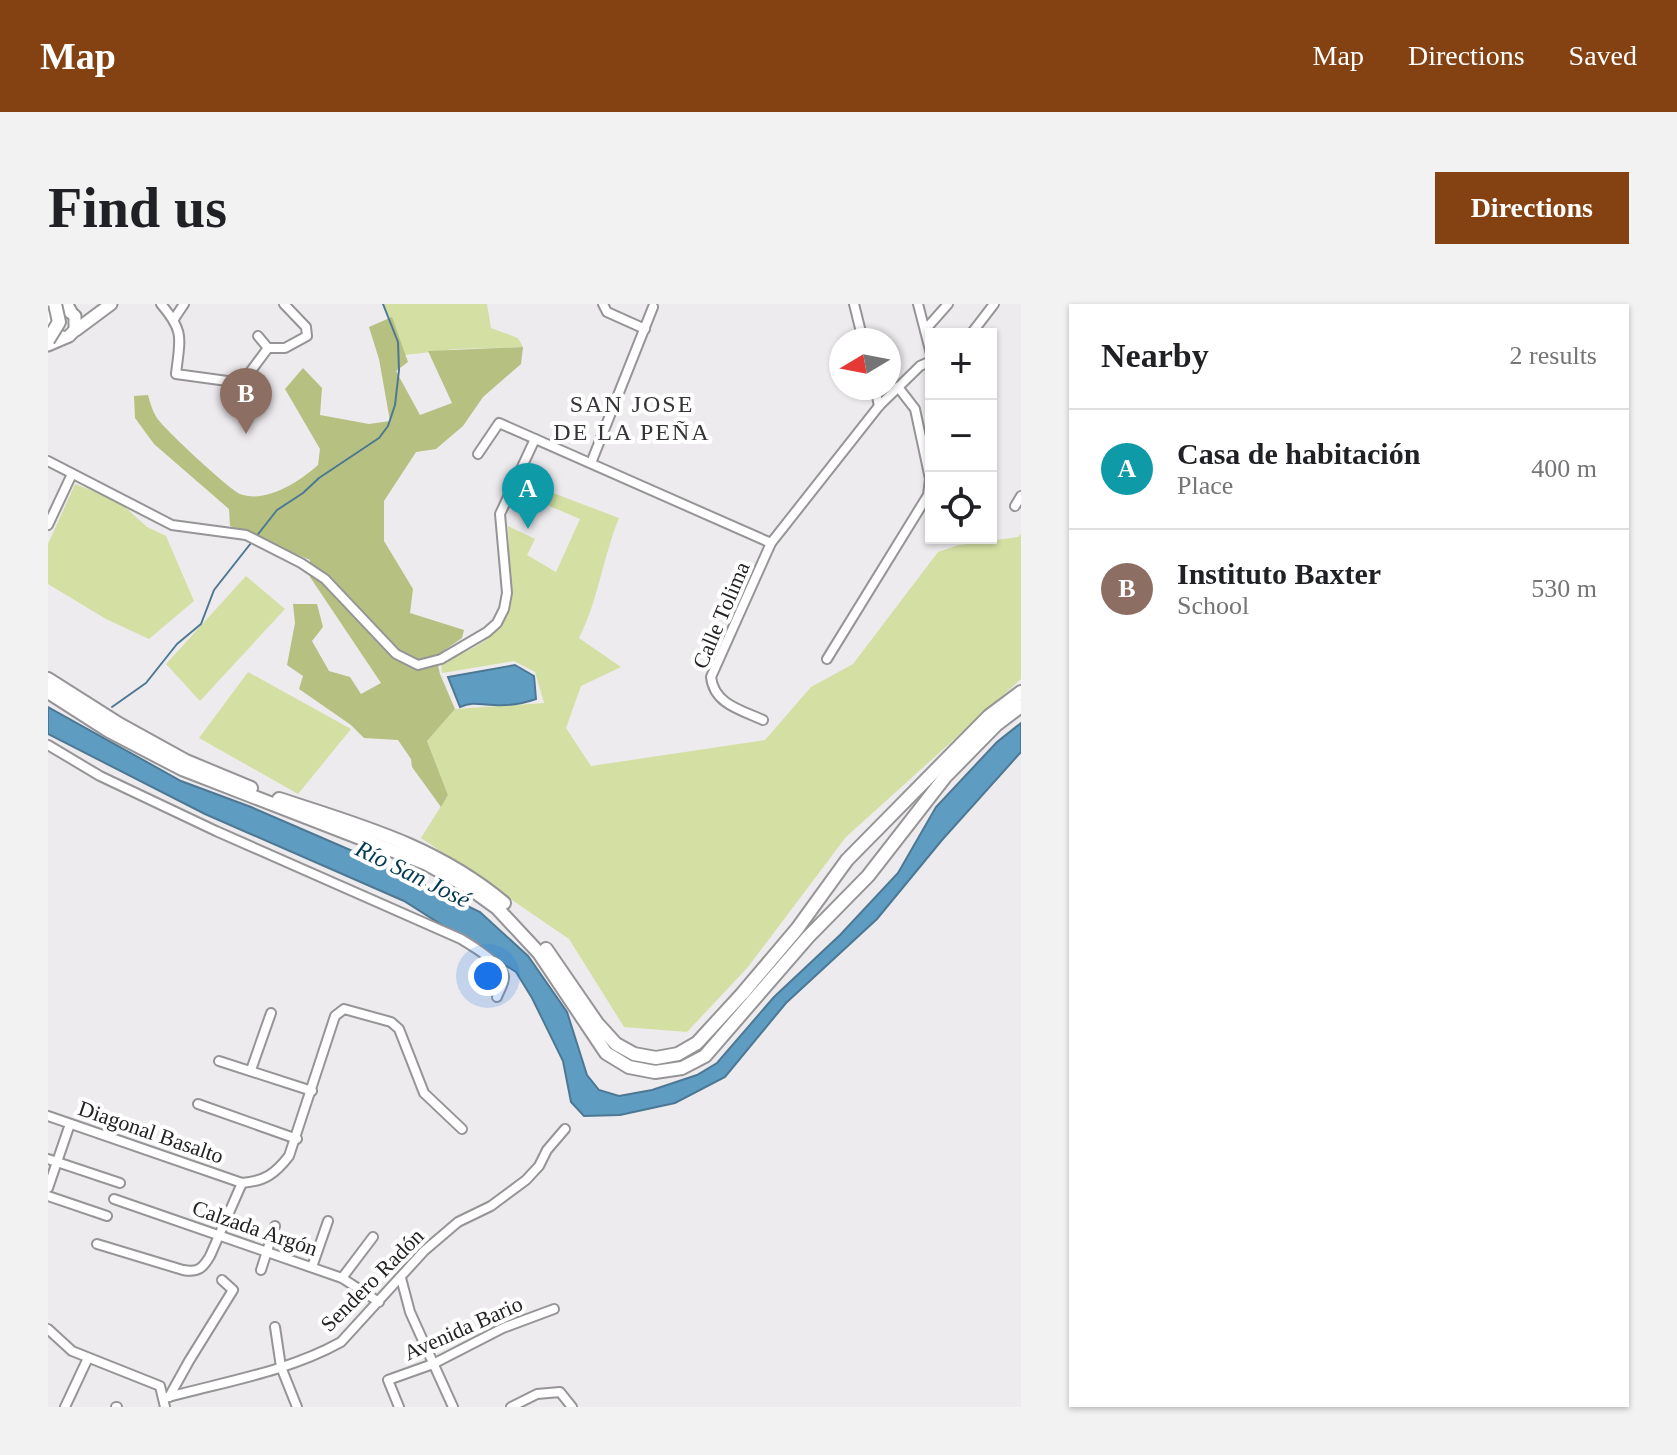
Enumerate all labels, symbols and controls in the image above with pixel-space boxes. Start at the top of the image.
text: Map [40,35,116,77]
text: Map [1313,40,1364,71]
text: Directions [1408,40,1525,71]
text: Saved [1569,40,1637,71]
button: Directions [1435,172,1629,244]
text: Find us [48,177,227,239]
north arrow [829,328,901,400]
map controls [925,328,997,544]
button: + [925,328,997,400]
text: Nearby [1101,337,1209,374]
text: 2 results [1510,341,1597,370]
pin: B [220,368,272,434]
district label: SAN JOSE DE LA PEÑA [553,391,711,445]
button: − [925,400,997,472]
text: Casa de habitación [1177,437,1420,470]
text: A [1118,454,1136,483]
text: 400 m [1531,454,1597,483]
pin: A [502,463,554,529]
text: Place [1177,471,1233,500]
button: locate [925,472,997,544]
text: Instituto Baxter [1177,557,1381,590]
street label: Calle Tolima [687,558,755,672]
text: B [1118,574,1136,603]
text: 530 m [1531,574,1597,603]
text: School [1177,591,1249,620]
water label: Río San José [351,835,476,913]
your location [468,956,508,996]
street label: Diagonal Basalto [75,1095,227,1169]
street label: Calzada Argón [189,1195,321,1261]
street label: Sendero Radón [315,1223,429,1337]
street label: Avenida Bario [400,1291,526,1365]

